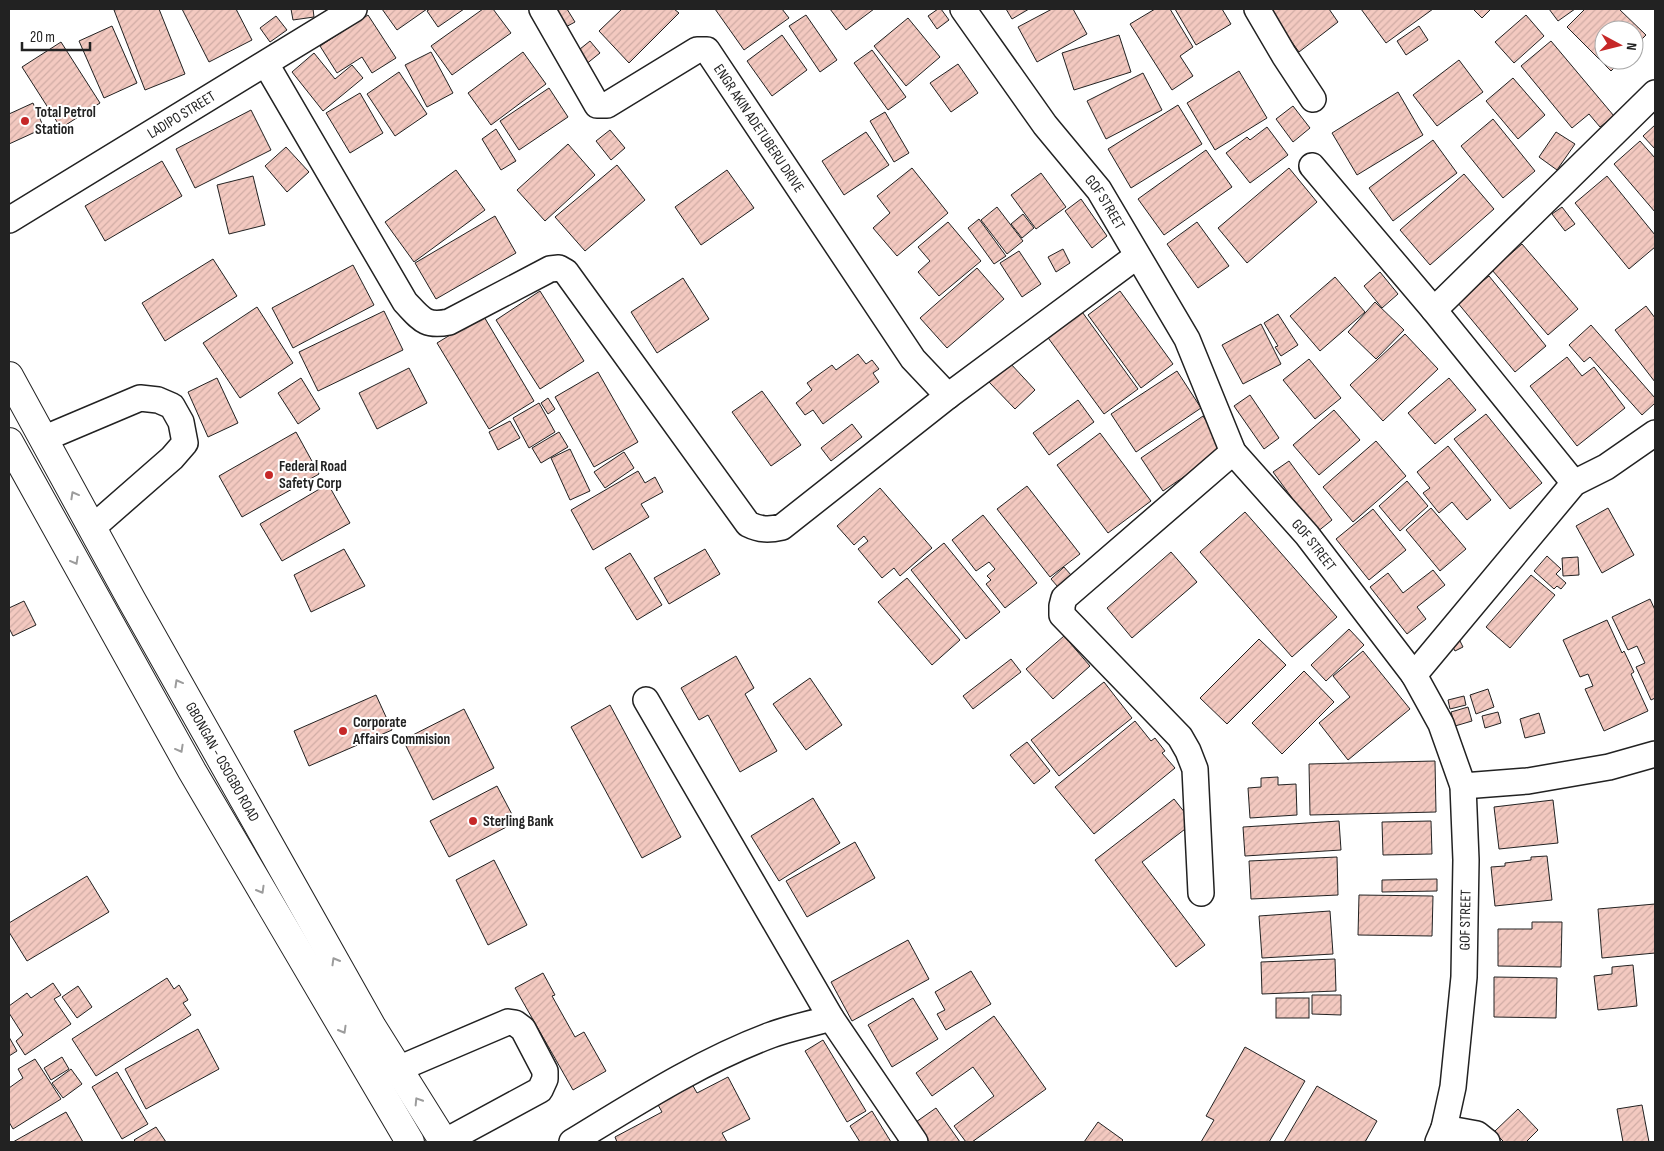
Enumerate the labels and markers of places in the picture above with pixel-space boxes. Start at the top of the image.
place label: Total Petrol Station [35,103,96,139]
marker: Total Petrol Station [19,115,31,127]
place label: Federal Road Safety Corp [279,457,347,493]
marker: Federal Road Safety Corp [263,469,275,481]
place label: Corporate Affairs Commision [352,713,450,749]
marker: Corporate Affairs Commision [337,725,349,737]
place label: Sterling Bank [483,812,554,831]
marker: Sterling Bank [467,815,479,827]

